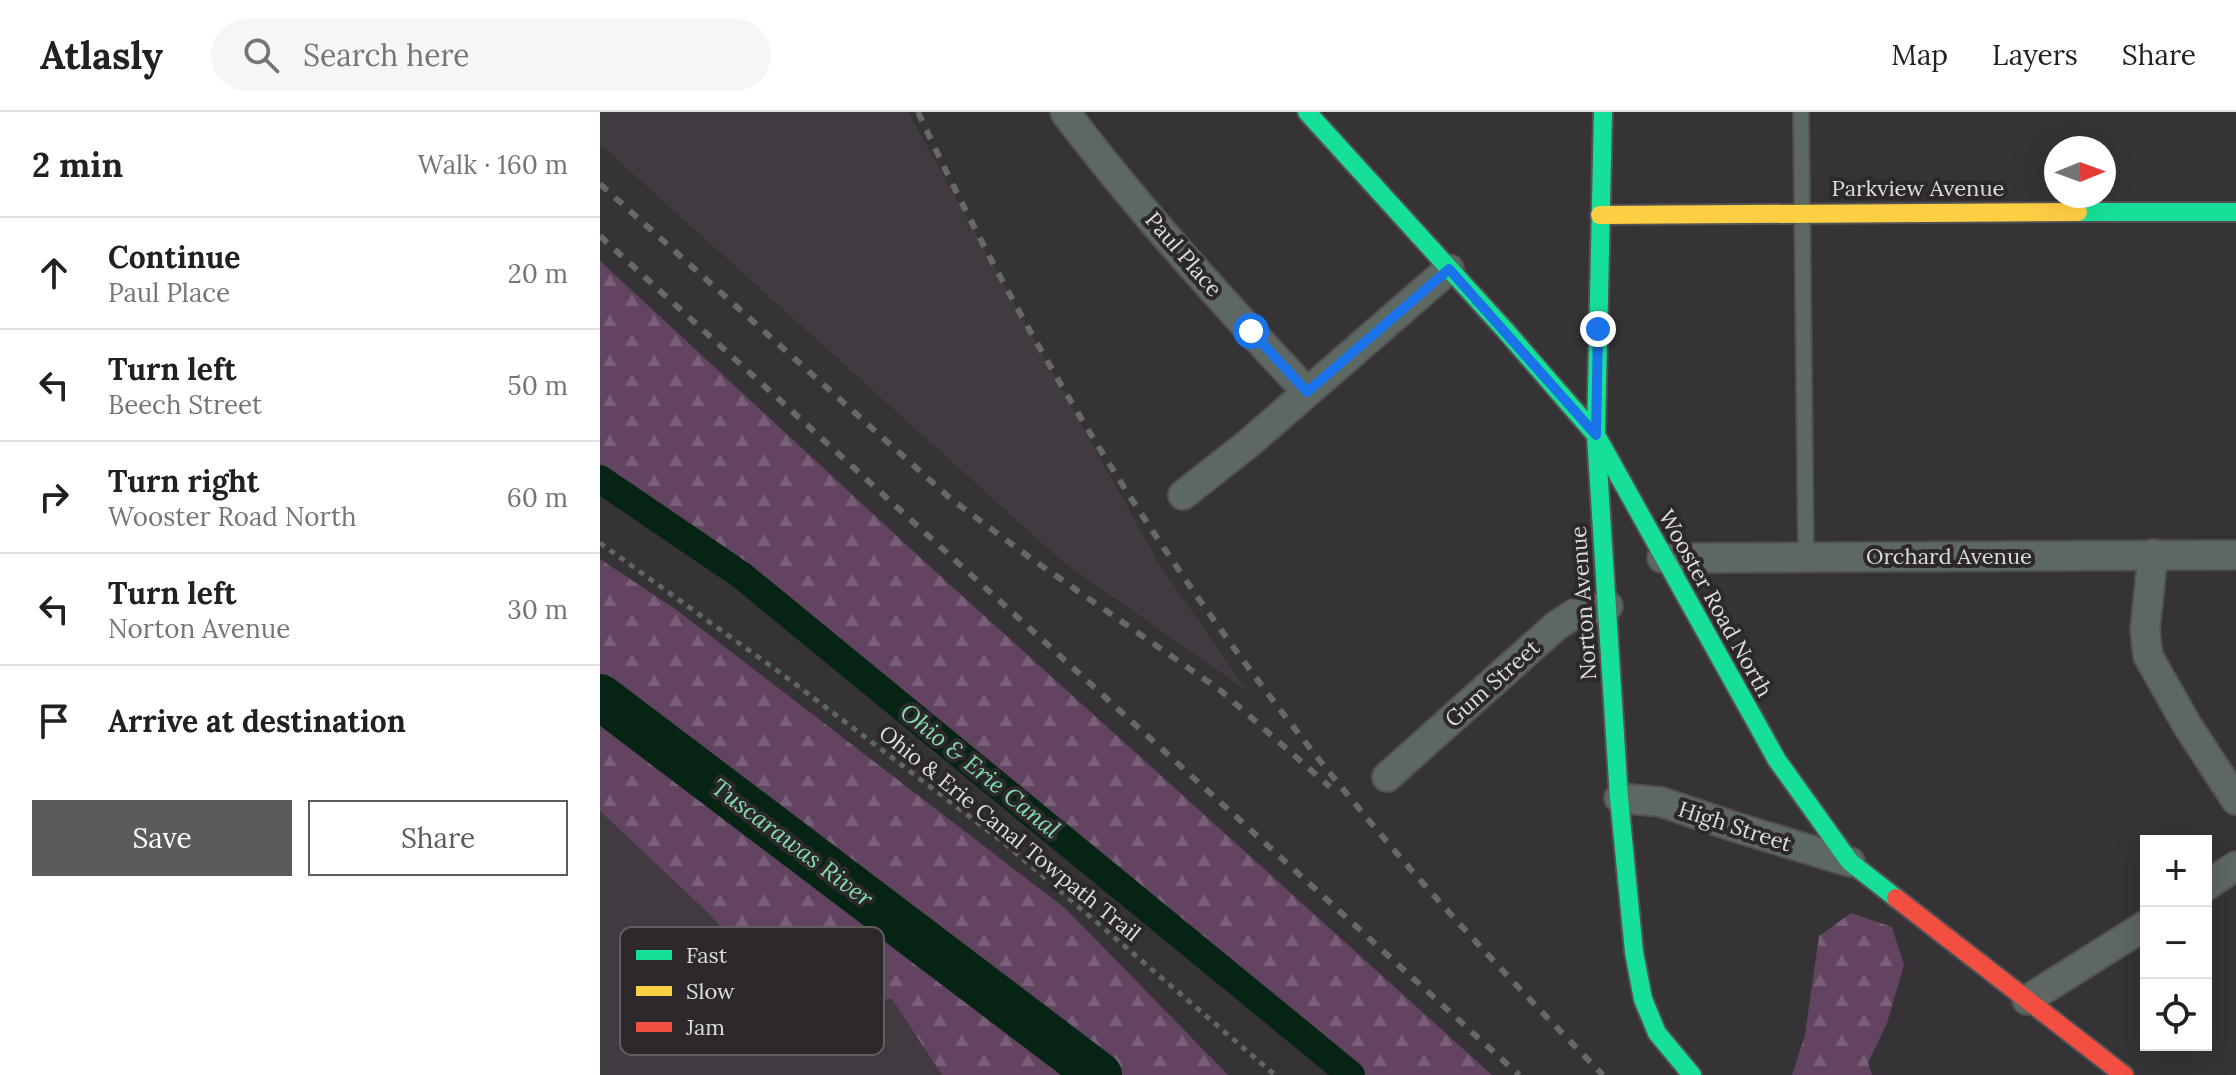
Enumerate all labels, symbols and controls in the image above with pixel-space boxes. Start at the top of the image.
search box [211,19,771,91]
text: Atlasly [40,31,163,79]
icon: search [239,33,283,77]
text: Search here [303,36,470,74]
text: Map [1891,37,1948,73]
text: Layers [1992,37,2078,73]
text: Share [2122,37,2196,73]
north arrow [2044,136,2116,208]
text: 2 min [32,143,123,186]
text: Walk · 160 m [418,148,568,181]
street label: Parkview Avenue [1832,174,2005,202]
street label: Paul Place [1140,206,1229,302]
text: Continue [108,238,240,276]
icon: ahead [32,251,76,295]
text: 20 m [508,257,568,290]
text: Paul Place [108,276,230,309]
route end [1580,311,1616,347]
route start [1233,313,1269,349]
text: Turn left [108,350,236,388]
icon: left [32,363,76,407]
text: 50 m [508,369,568,402]
text: Beech Street [108,388,262,421]
text: Turn right [108,462,259,500]
icon: right [32,475,76,519]
text: 60 m [507,481,568,514]
text: Wooster Road North [108,500,357,533]
street label: Wooster Road North [1653,504,1779,702]
street label: Norton Avenue [1564,525,1602,681]
street label: Orchard Avenue [1866,542,2032,570]
text: Turn left [108,574,236,612]
icon: left [32,587,76,631]
text: 30 m [507,593,568,626]
text: Norton Avenue [108,612,290,645]
street label: Gum Street [1439,633,1545,733]
water label: Ohio & Erie Canal [894,696,1067,845]
icon: arrive [32,699,76,743]
text: Arrive at destination [108,702,406,740]
street label: Ohio & Erie Canal Towpath Trail [874,719,1147,947]
water label: Tuscarawas River [705,772,879,914]
street label: High Street [1675,795,1796,858]
button: Save [32,800,292,876]
button: Share [308,800,568,876]
map controls [2140,835,2212,1051]
button: + [2140,835,2212,907]
button: − [2140,907,2212,979]
legend [620,927,884,1055]
text: Fast [686,941,728,969]
text: Slow [686,977,735,1005]
button: locate [2140,979,2212,1051]
text: Jam [685,1013,725,1041]

